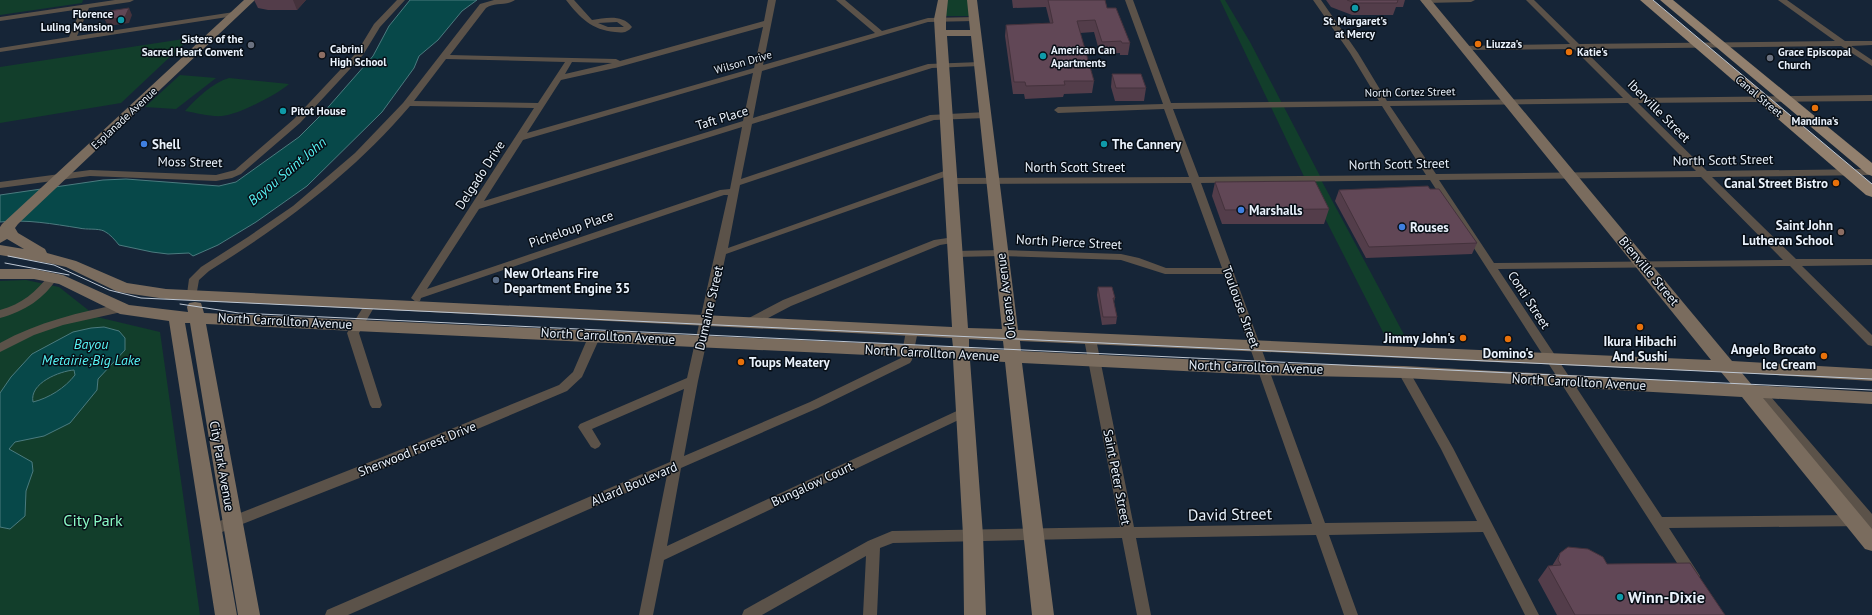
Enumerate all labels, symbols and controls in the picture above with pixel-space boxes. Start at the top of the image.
marker: St. Margaret's at Mercy [1350,3,1360,13]
place label: Florence Luling Mansion [41,7,113,34]
place label: St. Margaret's at Mercy [1323,14,1387,41]
marker: Florence Luling Mansion [116,15,126,25]
place label: Sisters of the Sacred Heart Convent [142,32,243,59]
place label: Liuzza's [1486,37,1523,51]
marker: Liuzza's [1473,39,1483,49]
marker: Sisters of the Sacred Heart Convent [246,40,256,50]
place label: Cabrini High School [330,42,387,69]
place label: American Can Apartments [1051,43,1115,70]
place label: Katie's [1577,45,1608,59]
place label: Grace Episcopal Church [1778,45,1852,72]
street label: Wilson Drive [713,47,774,77]
marker: Katie's [1564,47,1574,57]
marker: Cabrini High School [317,50,327,60]
marker: American Can Apartments [1038,51,1048,61]
marker: Grace Episcopal Church [1765,53,1775,63]
street label: Canal Street [1733,72,1786,120]
street label: Iberville Street [1624,76,1695,147]
street label: Esplanade Avenue [88,84,160,152]
street label: North Cortez Street [1365,84,1456,100]
street label: Taft Place [694,102,750,134]
marker: Mandina's [1810,103,1820,113]
place label: Pitot House [291,104,346,118]
marker: Pitot House [278,106,288,116]
place label: Mandina's [1792,114,1839,128]
water label: Bayou Saint John [244,133,330,209]
place label: Shell [152,136,180,153]
place label: The Cannery [1112,136,1182,153]
street label: Delgado Drive [451,137,509,213]
marker: Shell [139,139,149,149]
marker: The Cannery [1099,139,1109,149]
street label: North Scott Street [1673,151,1774,169]
street label: Moss Street [157,153,223,171]
street label: North Scott Street [1349,155,1450,173]
street label: North Scott Street [1025,159,1126,176]
place label: Canal Street Bistro [1724,175,1828,192]
marker: Canal Street Bistro [1831,178,1841,188]
place label: Marshalls [1249,202,1303,219]
marker: Marshalls [1236,205,1246,215]
street label: Picheloup Place [526,207,616,251]
place label: Saint John Lutheran School [1742,217,1833,249]
place label: Rouses [1410,219,1449,236]
marker: Rouses [1397,222,1407,232]
marker: Saint John Lutheran School [1836,227,1846,237]
street label: North Pierce Street [1016,231,1123,253]
street label: Bienville Street [1615,233,1683,310]
street label: Orleans Avenue [992,252,1020,340]
street label: Dumaine Street [691,263,727,352]
street label: Toulouse Street [1218,264,1264,351]
place label: New Orleans Fire Department Engine 35 [504,265,630,297]
street label: Conti Street [1504,268,1554,333]
marker: New Orleans Fire Department Engine 35 [491,275,501,285]
street label: North Carrollton Avenue [217,309,353,333]
marker: Ikura Hibachi And Sushi [1635,322,1645,332]
street label: North Carrollton Avenue [540,324,676,348]
place label: Jimmy John's [1383,330,1456,347]
marker: Jimmy John's [1458,333,1468,343]
place label: Ikura Hibachi And Sushi [1604,333,1676,365]
marker: Domino's [1503,334,1513,344]
water label: Bayou Metairie;Big Lake [42,335,141,369]
street label: North Carrollton Avenue [864,341,1000,365]
place label: Angelo Brocato Ice Cream [1731,341,1816,373]
place label: Domino's [1483,345,1534,362]
marker: Angelo Brocato Ice Cream [1819,351,1829,361]
place label: Toups Meatery [749,354,831,371]
street label: North Carrollton Avenue [1188,356,1324,378]
marker: Toups Meatery [736,357,746,367]
street label: North Carrollton Avenue [1511,370,1647,394]
street label: Sherwood Forest Drive [355,418,479,480]
street label: City Park Avenue [206,419,238,513]
street label: Saint Peter Street [1099,428,1135,527]
street label: Bungalow Court [768,457,856,510]
street label: Allard Boulevard [588,458,680,510]
street label: David Street [1188,503,1273,525]
park label: City Park [63,510,123,530]
place label: Winn-Dixie [1628,587,1705,607]
marker: Winn-Dixie [1615,592,1625,602]

